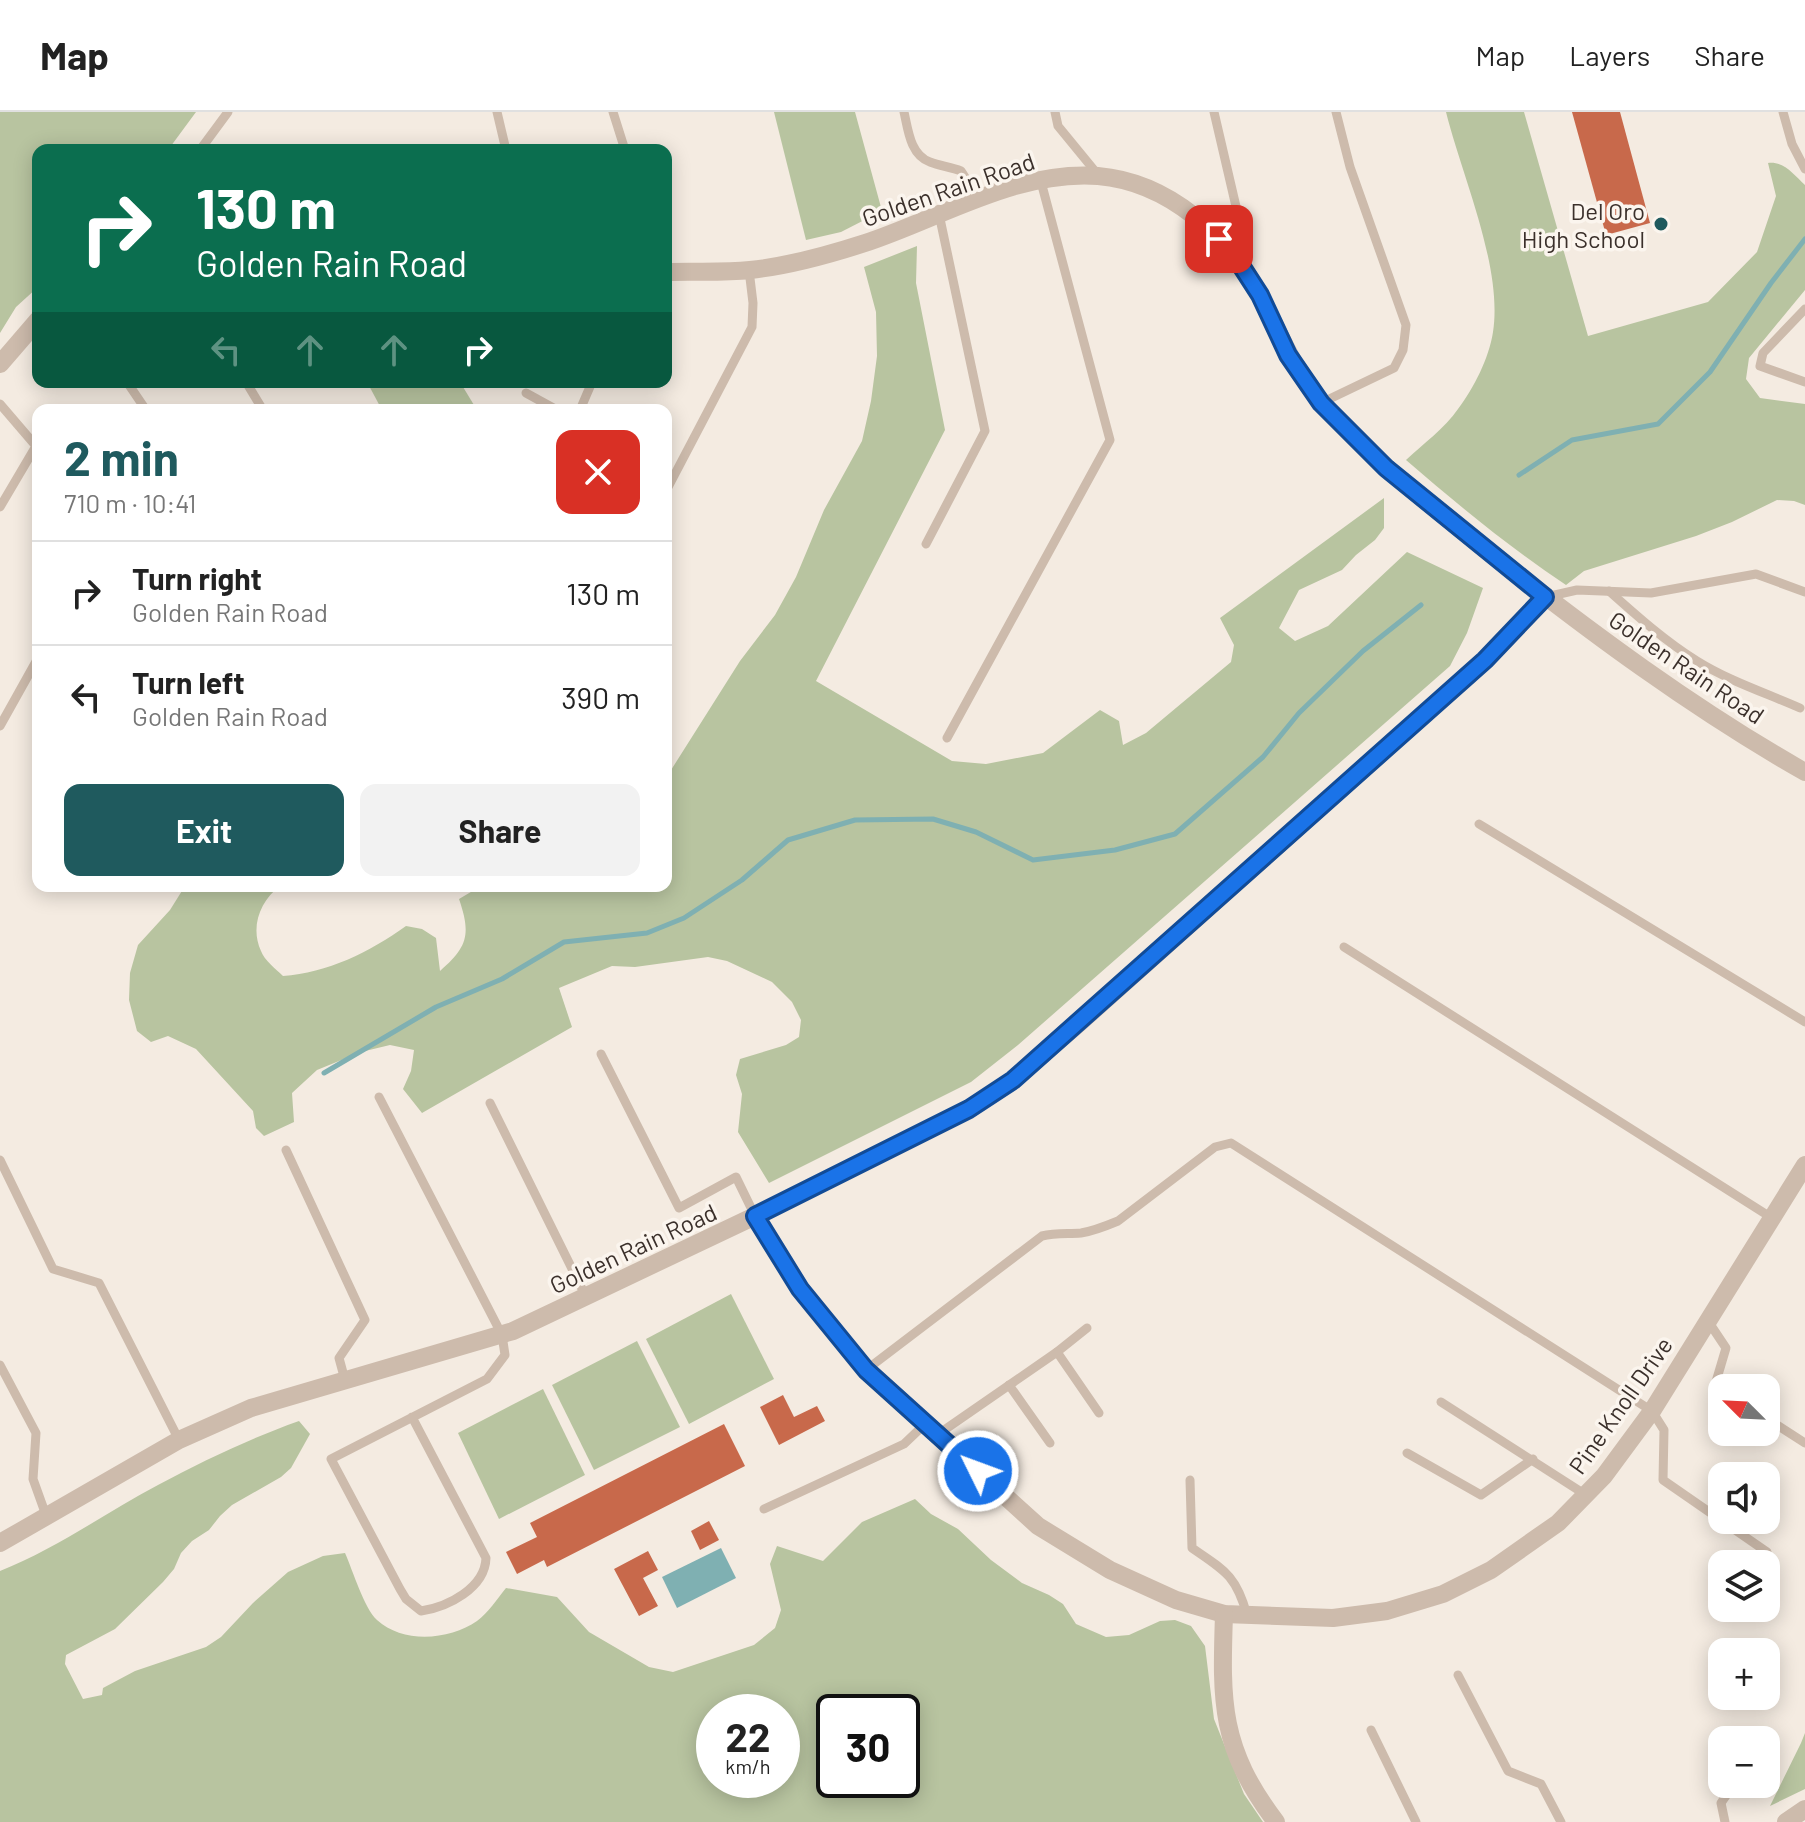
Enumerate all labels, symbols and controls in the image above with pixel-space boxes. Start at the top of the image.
text: Map [40,32,109,78]
text: Map [1475,38,1525,72]
text: Layers [1569,38,1650,72]
text: Share [1694,38,1765,72]
street label: Golden Rain Road [858,146,1038,232]
text: 130 m [196,173,336,240]
icon: right [64,176,168,280]
place label: Del Oro High School [1522,196,1645,253]
pin [1185,205,1253,273]
marker: Del Oro High School [1652,215,1670,233]
icon: arrive [1197,217,1241,261]
text: Golden Rain Road [196,241,467,284]
icon: left [204,328,248,372]
icon: ahead [288,328,332,372]
icon: ahead [372,328,416,372]
icon: right [456,328,500,372]
text: 2 min [64,428,179,486]
button: close [556,430,640,514]
text: 710 m · 10:41 [64,487,196,518]
text: Turn right [132,560,262,596]
icon: right [64,571,108,615]
text: 130 m [566,575,640,611]
text: Golden Rain Road [132,596,328,627]
street label: Golden Rain Road [1604,604,1770,730]
text: Turn left [132,664,245,700]
icon: left [64,675,108,719]
text: 390 m [561,679,640,715]
text: Golden Rain Road [132,700,328,731]
button: Exit [64,784,344,876]
button: Share [360,784,640,876]
street label: Golden Rain Road [545,1197,721,1299]
street label: Pine Knoll Drive [1562,1331,1678,1479]
north arrow [1708,1374,1780,1446]
map controls [1708,1374,1780,1798]
position arrow [936,1429,1020,1513]
button: sound [1708,1462,1780,1534]
button: layers [1708,1550,1780,1622]
button: + [1708,1638,1780,1710]
speed limit sign: 30 [816,1694,920,1798]
text: 22 [726,1712,770,1760]
button: − [1708,1726,1780,1798]
text: km/h [725,1754,771,1778]

